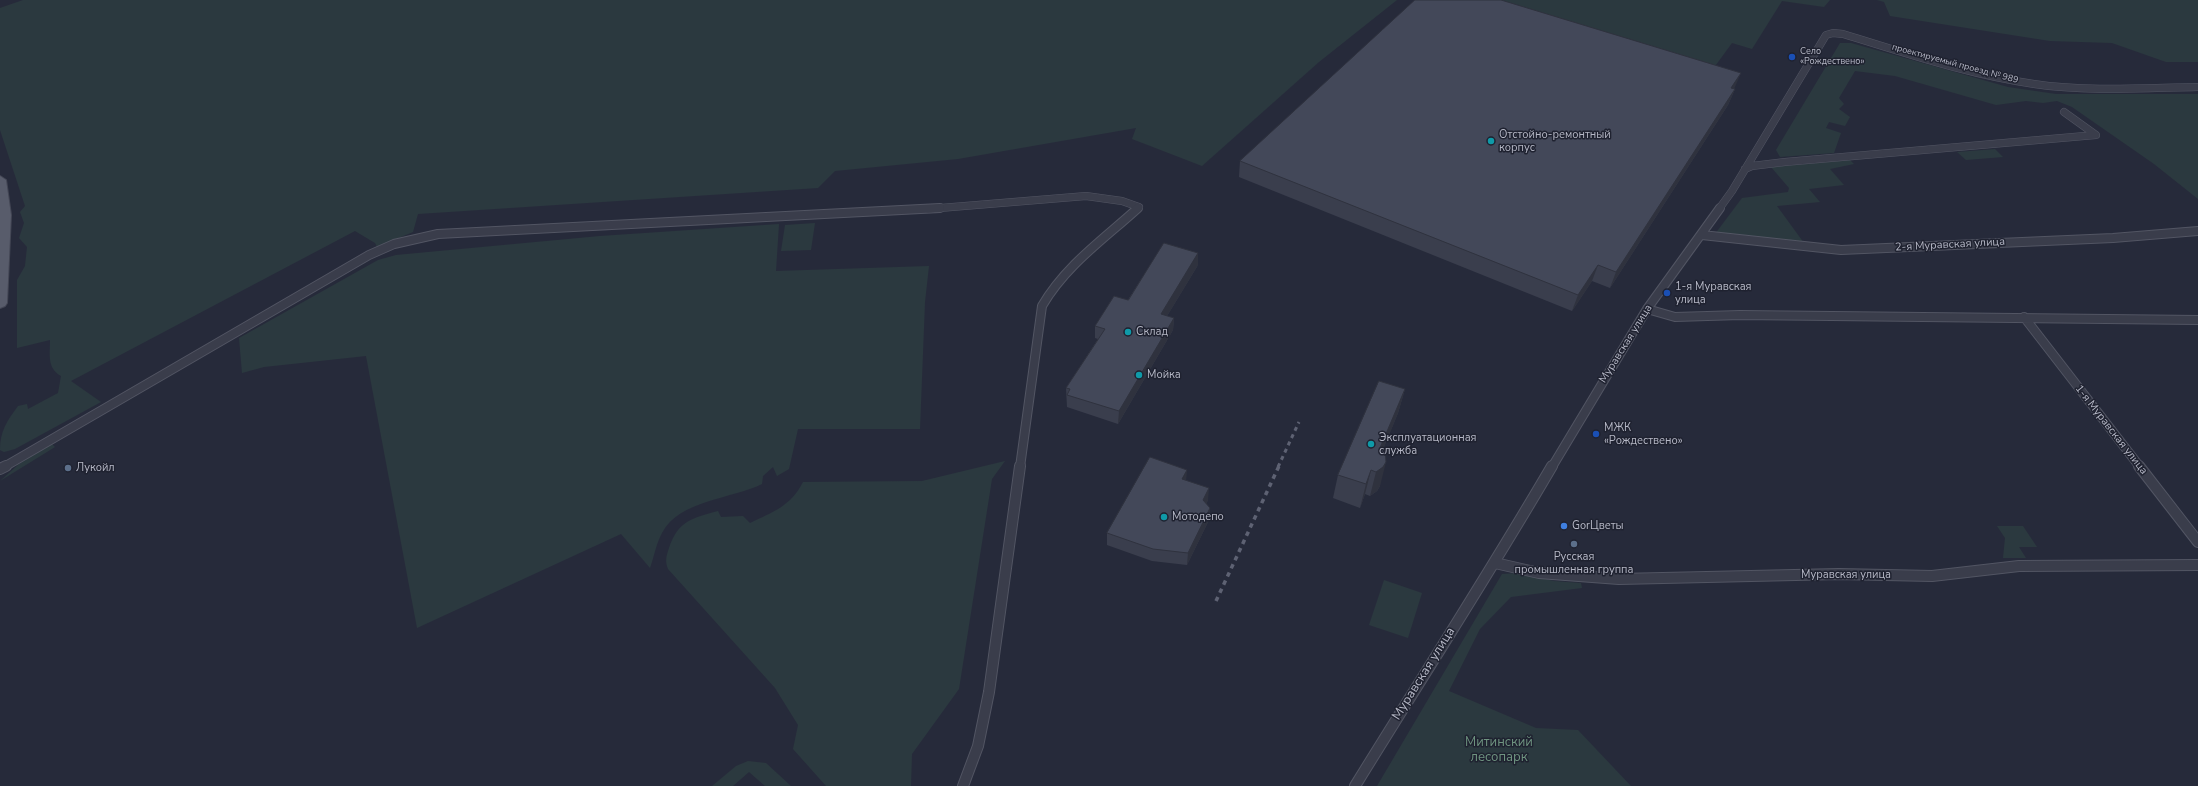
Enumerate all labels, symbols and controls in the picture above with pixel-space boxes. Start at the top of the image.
street label: проектируемый проезд № 989 [1891,42,2019,86]
place label: Село «Рождествено» [1800,47,1864,68]
marker: Село «Рождествено» [1787,52,1797,62]
place label: Отстойно-ремонтный корпус [1499,128,1611,154]
marker: Отстойно-ремонтный корпус [1486,136,1496,146]
street label: 2-я Муравская улица [1895,236,2005,254]
place label: 1-я Муравская улица [1675,280,1752,306]
marker: 1-я Муравская улица [1662,288,1672,298]
street label: Муравская улица [1597,302,1655,386]
place label: Склад [1136,325,1168,339]
marker: Склад [1123,327,1133,337]
place label: Мойка [1147,368,1181,382]
marker: Мойка [1134,370,1144,380]
street label: 1-я Муравская улица [2072,383,2150,477]
place label: МЖК «Рождествено» [1604,421,1683,447]
marker: МЖК «Рождествено» [1591,429,1601,439]
place label: Эксплуатационная служба [1379,431,1477,457]
marker: Эксплуатационная служба [1366,439,1376,449]
place label: Лукойл [76,461,115,475]
marker: Лукойл [63,463,73,473]
place label: Мотодепо [1172,510,1224,524]
marker: Мотодепо [1159,512,1169,522]
place label: GorЦветы [1572,519,1624,533]
marker: GorЦветы [1559,521,1569,531]
marker: Русская промышленная группа [1569,539,1579,549]
place label: Русская промышленная группа [1515,550,1633,576]
street label: Муравская улица [1801,568,1891,582]
street label: Муравская улица [1389,625,1459,723]
park label: Митинский лесопарк [1465,735,1533,766]

